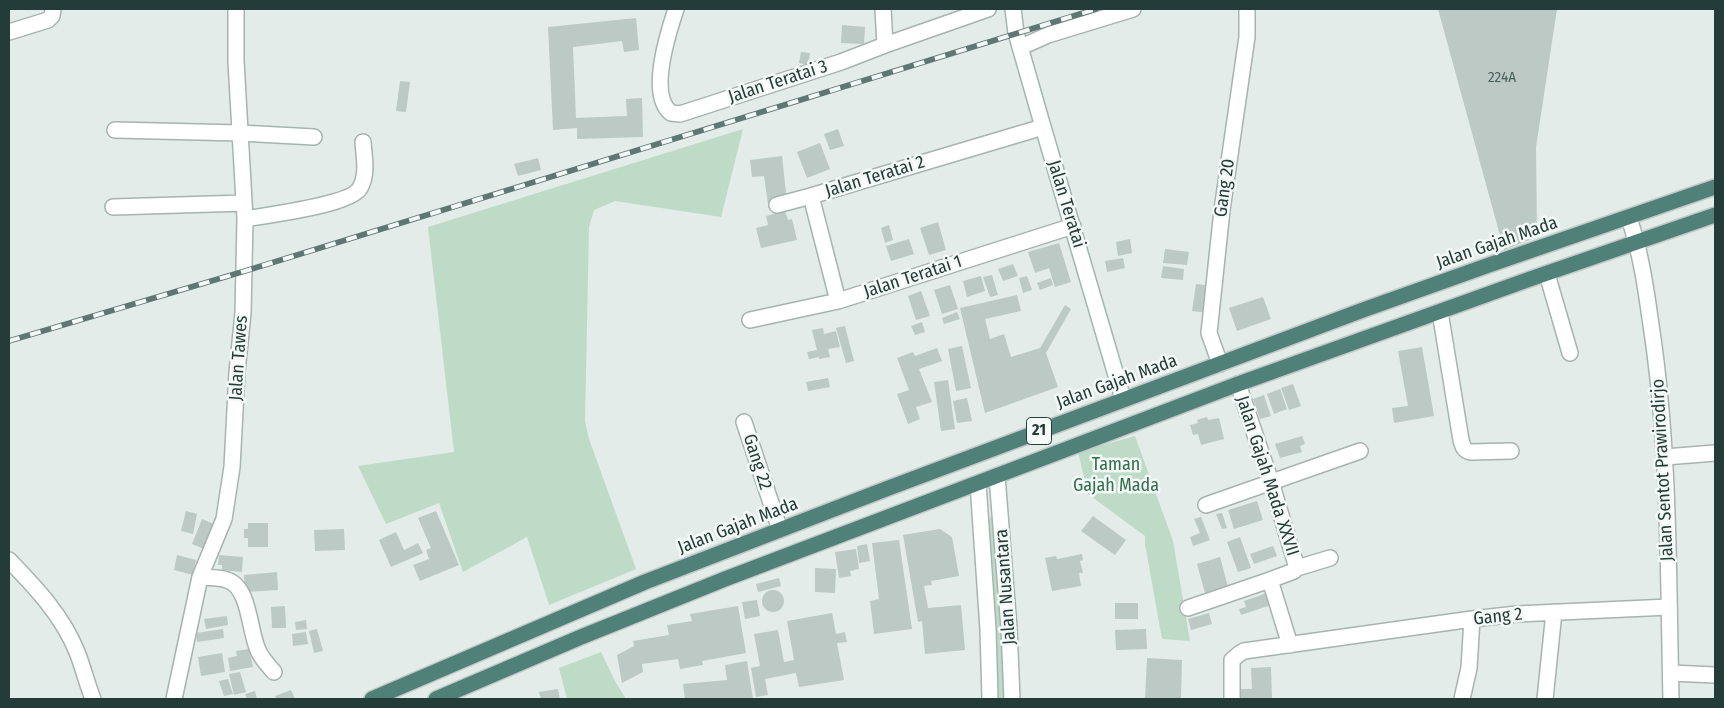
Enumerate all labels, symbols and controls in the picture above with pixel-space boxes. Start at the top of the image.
street label: Jalan Teratai 3 [726,56,830,108]
house number: 224A [1488,69,1516,87]
street label: Jalan Teratai 2 [823,152,927,202]
street label: Jalan Teratai [1042,157,1090,251]
street label: Gang 20 [1210,157,1240,219]
street label: Jalan Gajah Mada [1434,212,1560,274]
street label: Jalan Teratai 1 [861,251,965,303]
street label: Jalan Tawes [225,315,253,401]
street label: Jalan Gajah Mada [1054,350,1180,414]
street label: Jalan Sentot Prawirodirjo [1647,378,1679,562]
street label: Jalan Gajah Mada XXVII [1231,393,1303,559]
road number: 21 [1026,418,1052,444]
street label: Gang 22 [738,431,776,493]
park label: Taman Gajah Mada [1073,454,1159,496]
street label: Jalan Gajah Mada [675,493,801,559]
street label: Jalan Nusantara [991,528,1021,646]
street label: Gang 2 [1472,604,1524,630]

